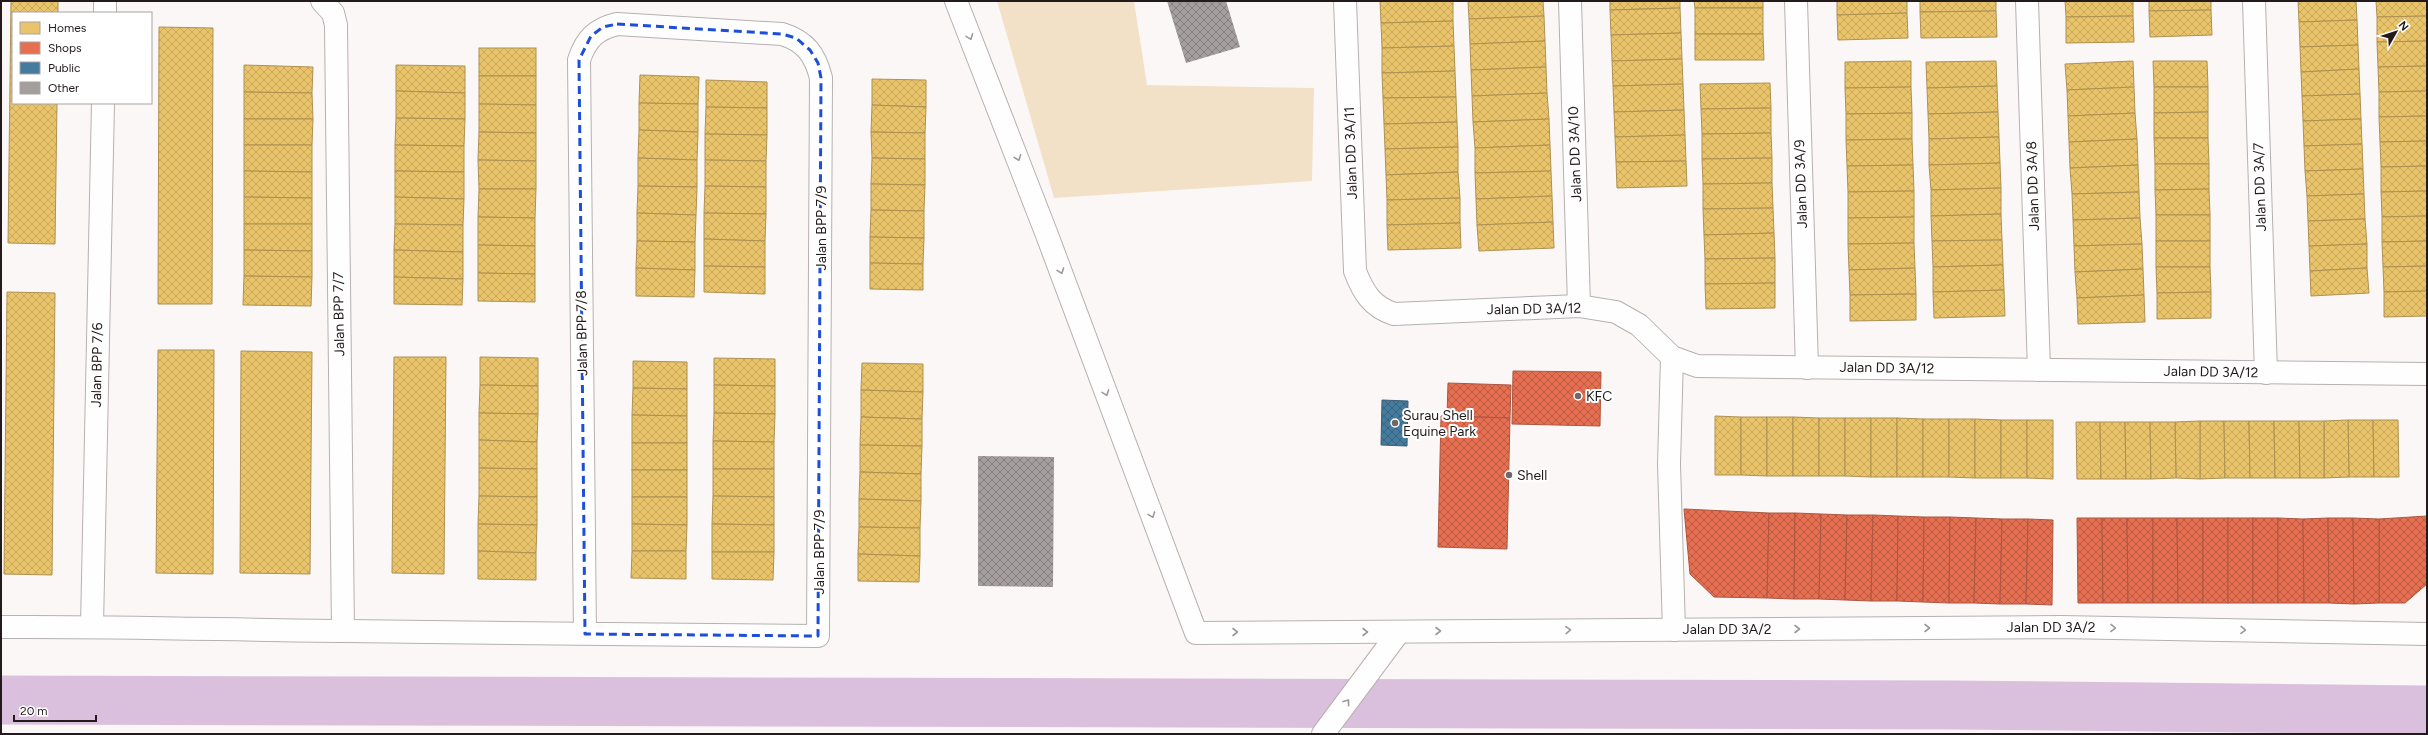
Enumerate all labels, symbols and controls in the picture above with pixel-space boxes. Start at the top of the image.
legend [12,12,152,104]
north arrow [2376,12,2416,52]
text: N [2396,19,2411,33]
text: Homes [48,21,87,35]
one-way arrow [966,34,974,41]
text: Shops [48,41,82,55]
text: Public [48,61,81,75]
text: Other [48,81,79,95]
street label: Jalan DD 3A/11 [1341,106,1361,200]
street label: Jalan DD 3A/10 [1565,106,1585,202]
street label: Jalan DD 3A/9 [1791,139,1811,229]
street label: Jalan DD 3A/8 [2023,141,2043,231]
street label: Jalan DD 3A/7 [2250,142,2270,232]
one-way arrow [1013,155,1021,162]
street label: Jalan BPP 7/9 [813,185,830,270]
one-way arrow [1057,268,1065,275]
street label: Jalan BPP 7/7 [330,271,348,356]
street label: Jalan BPP 7/8 [573,290,591,376]
street label: Jalan DD 3A/12 [1486,300,1582,318]
street label: Jalan BPP 7/6 [88,322,106,408]
street label: Jalan DD 3A/12 [1839,359,1935,377]
street label: Jalan DD 3A/12 [2163,363,2259,381]
place label: KFC [1586,388,1612,405]
one-way arrow [1102,390,1110,397]
marker: KFC [1573,391,1583,401]
place label: Surau Shell Equine Park [1403,407,1476,440]
marker: Surau Shell Equine Park [1390,418,1400,428]
place label: Shell [1517,467,1547,484]
marker: Shell [1504,470,1514,480]
street label: Jalan BPP 7/9 [811,509,828,594]
one-way arrow [1147,511,1155,518]
street label: Jalan DD 3A/2 [2007,619,2095,636]
street label: Jalan DD 3A/2 [1683,621,1771,638]
one-way arrow [1924,624,1930,632]
one-way arrow [2110,624,2116,632]
one-way arrow [1794,625,1800,633]
one-way arrow [1565,626,1571,635]
one-way arrow [2240,626,2246,634]
one-way arrow [1435,627,1441,635]
one-way arrow [1232,628,1238,637]
one-way arrow [1362,628,1368,636]
scale bar [14,697,96,723]
one-way arrow [1342,699,1350,706]
text: 20 m [20,704,48,718]

